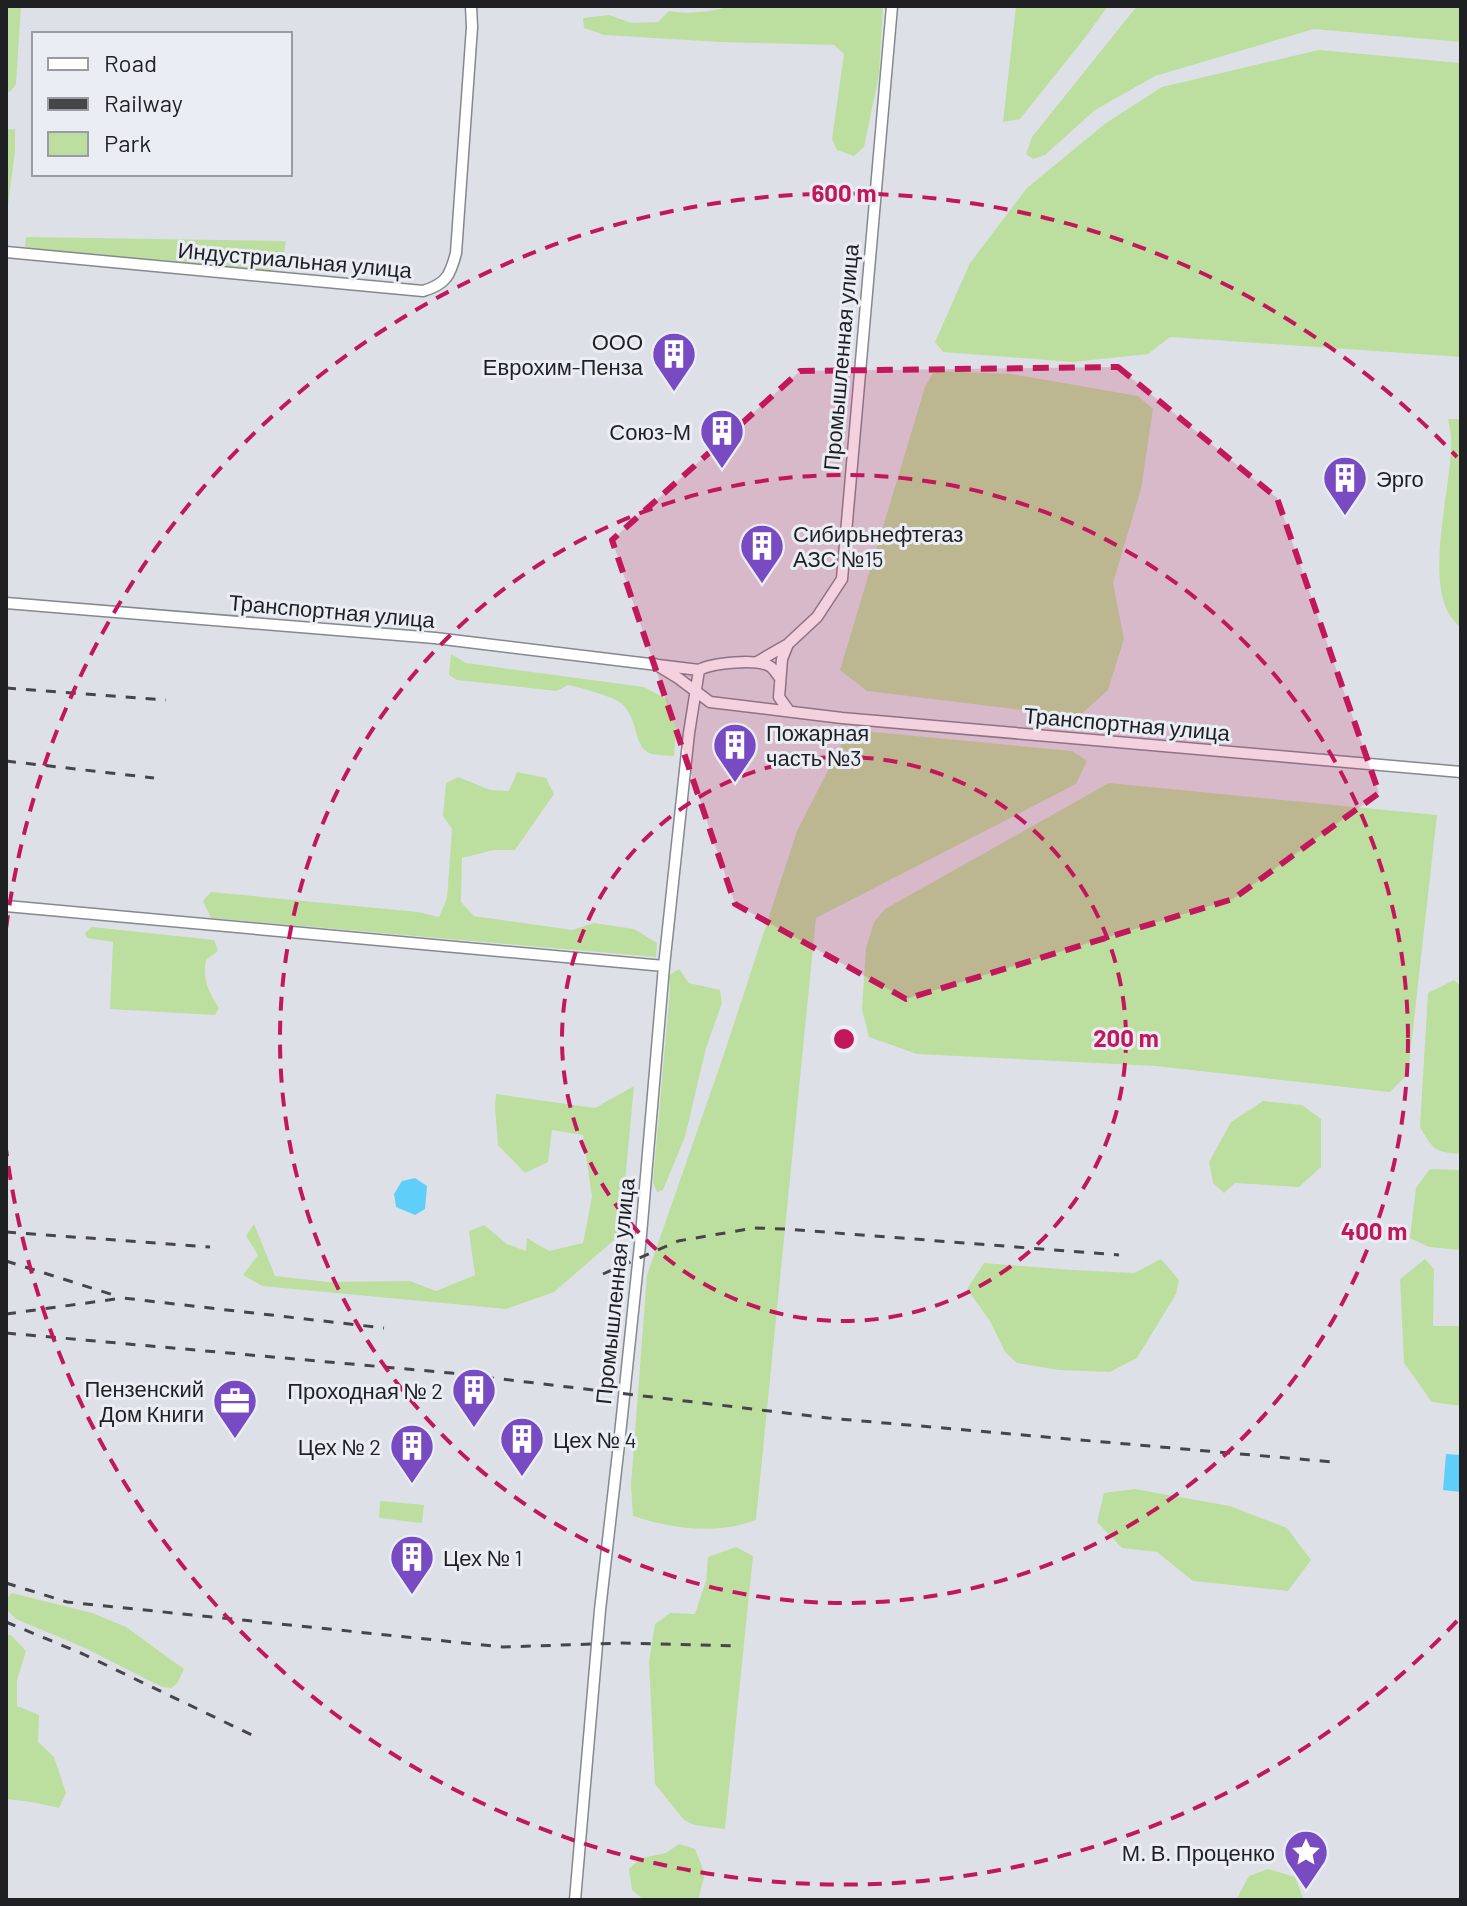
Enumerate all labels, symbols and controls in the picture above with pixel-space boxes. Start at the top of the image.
legend [32,32,292,176]
text: Road [104,48,157,77]
text: Railway [104,88,183,117]
text: Park [104,128,151,157]
text: 600 m [811,178,877,207]
street label: Индустриальная улица [177,236,414,283]
street label: Промышленная улица [817,242,864,471]
place label: ООО Еврохим-Пенза [483,328,644,380]
building icon: ООО Еврохим-Пенза [650,330,698,393]
building icon: Союз-М [698,407,746,470]
place label: Союз-М [609,418,691,444]
building icon: Эрго [1321,454,1369,517]
place label: Эрго [1376,465,1424,492]
place label: Сибирьнефтегаз АЗС №15 [793,520,963,571]
building icon: Сибирьнефтегаз АЗС №15 [738,522,786,585]
street label: Транспортная улица [228,588,437,633]
street label: Транспортная улица [1023,701,1232,746]
place label: Пожарная часть №3 [766,719,869,770]
building icon: Пожарная часть №3 [711,721,759,784]
text: 200 m [1093,1023,1159,1052]
centre of rings [830,1025,858,1053]
street label: Промышленная улица [589,1176,640,1405]
text: 400 m [1341,1216,1407,1245]
building icon: Проходная № 2 [450,1366,498,1429]
place label: Пензенский Дом Книги [84,1375,204,1427]
office icon: Пензенский Дом Книги [211,1377,259,1440]
place label: Проходная № 2 [287,1377,443,1404]
building icon: Цех № 4 [498,1415,546,1478]
building icon: Цех № 2 [388,1422,436,1485]
place label: Цех № 4 [553,1426,637,1453]
place label: Цех № 2 [298,1433,381,1460]
building icon: Цех № 1 [388,1533,436,1596]
place label: Цех № 1 [443,1544,522,1571]
place icon: М. В. Проценко [1282,1828,1330,1891]
place label: М. В. Проценко [1122,1839,1275,1866]

